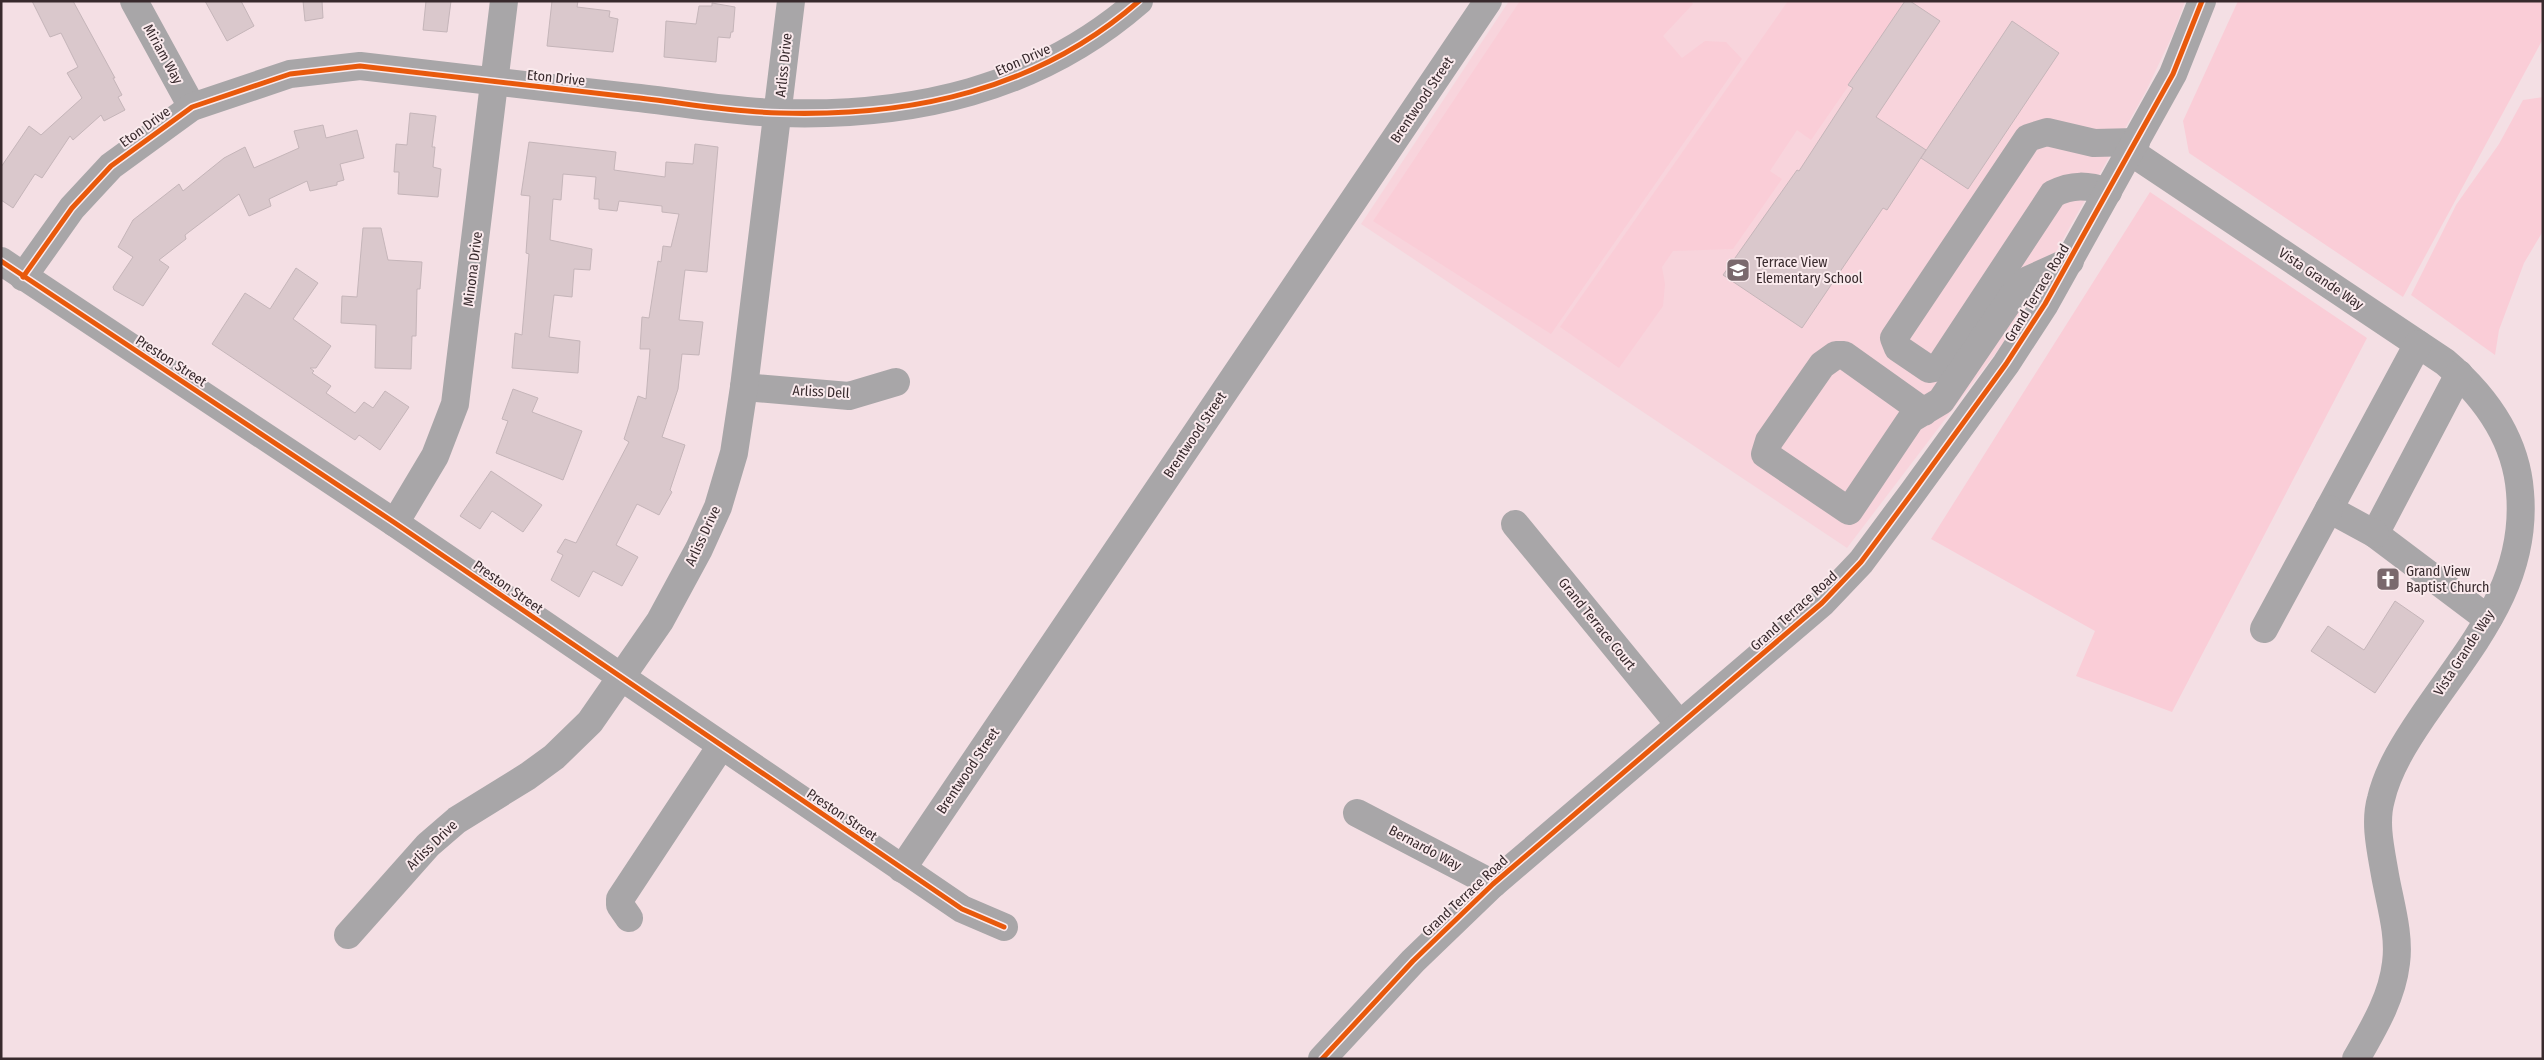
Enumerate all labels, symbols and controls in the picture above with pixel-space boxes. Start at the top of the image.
street label: Miriam Way [140,21,187,88]
street label: Arliss Drive [772,32,796,98]
street label: Eton Drive [993,40,1053,80]
street label: Brentwood Street [1387,53,1457,146]
street label: Eton Drive [526,66,586,90]
street label: Eton Drive [116,103,174,151]
street label: Minona Drive [460,230,486,307]
street label: Grand Terrace Road [2001,241,2073,345]
street label: Vista Grande Way [2275,244,2367,314]
place label: Terrace View Elementary School [1756,254,1863,287]
school or university icon: Terrace View Elementary School [1725,257,1751,283]
street label: Preston Street [132,332,210,390]
street label: Arliss Dell [792,382,850,402]
street label: Brentwood Street [1160,388,1230,481]
street label: Arliss Drive [682,503,724,569]
street label: Preston Street [470,557,546,618]
place label: Grand View Baptist Church [2406,563,2489,596]
church icon: Grand View Baptist Church [2375,566,2401,592]
street label: Grand Terrace Road [1747,567,1841,655]
street label: Grand Terrace Court [1555,575,1640,674]
street label: Vista Grande Way [2430,606,2498,699]
street label: Brentwood Street [933,724,1003,817]
street label: Preston Street [804,785,881,845]
street label: Arliss Drive [403,817,461,873]
street label: Bernardo Way [1386,822,1465,874]
street label: Grand Terrace Road [1419,852,1511,940]

